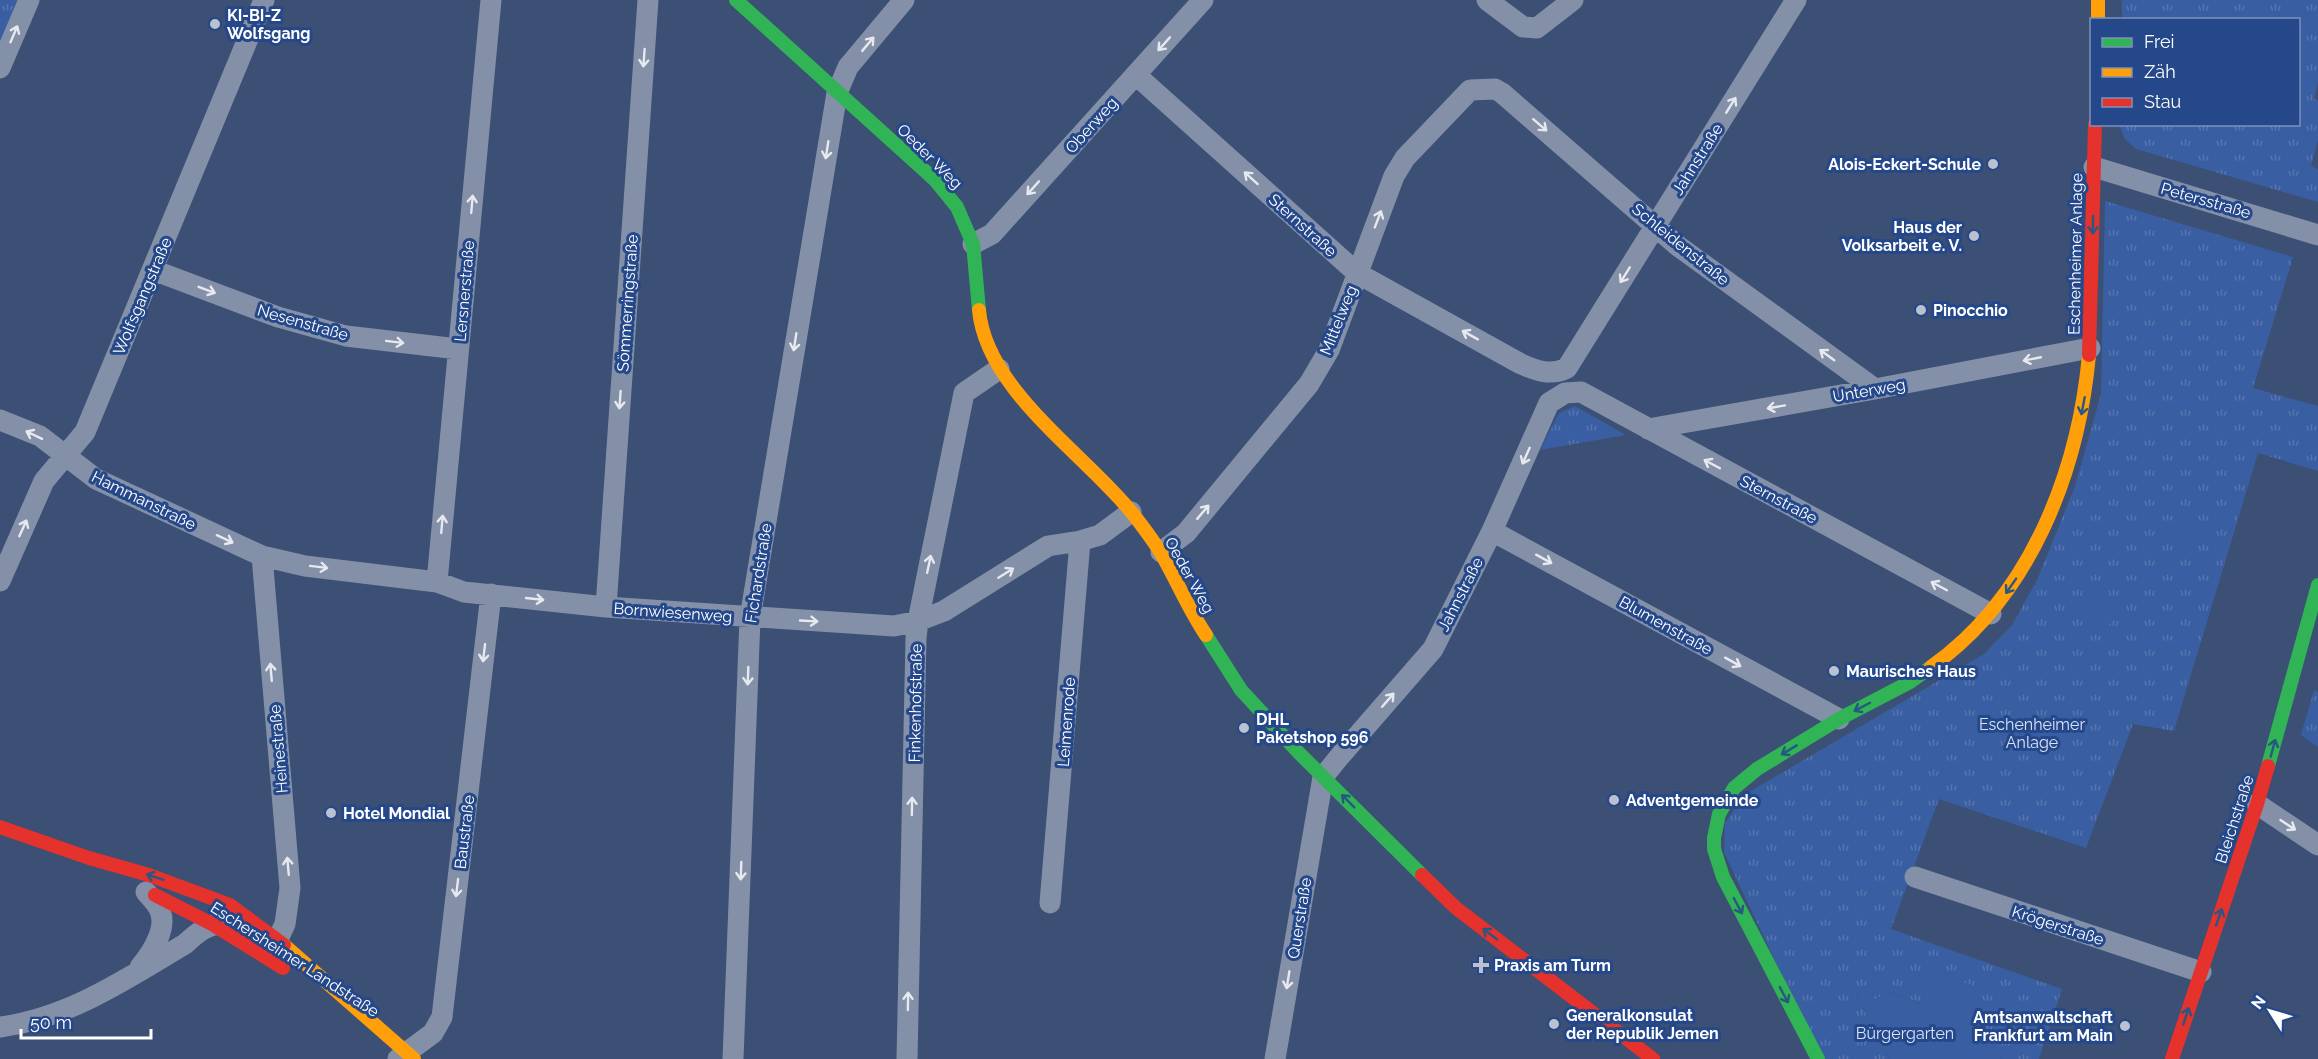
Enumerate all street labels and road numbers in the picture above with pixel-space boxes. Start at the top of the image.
street label: Oberweg [1061,93,1121,157]
street label: Oeder Weg [893,120,966,193]
street label: Jahnstraße [1668,120,1727,198]
street label: Eschenheimer Anlage [2065,173,2086,335]
street label: Petersstraße [2159,179,2253,222]
street label: Sternstraße [1265,190,1341,261]
street label: Schleidenstraße [1628,199,1733,289]
street label: Wolfsgangstraße [109,234,176,358]
street label: Sömmerringstraße [613,234,642,372]
street label: Lersnerstraße [451,239,478,343]
street label: Mittelweg [1316,283,1361,358]
street label: Nesenstraße [255,300,351,345]
street label: Unterweg [1831,375,1907,406]
street label: Hammanstraße [89,467,199,534]
street label: Sternstraße [1737,471,1821,528]
street label: Fichardstraße [741,522,776,624]
street label: Oeder Weg [1161,534,1218,617]
street label: Jahnstraße [1434,554,1487,634]
street label: Blumenstraße [1616,592,1716,659]
street label: Bornwiesenweg [613,599,733,626]
street label: Finkenhofstraße [905,644,926,762]
street label: Leimenrode [1054,677,1079,767]
street label: Heinestraße [265,704,292,794]
street label: Bleichstraße [2211,773,2258,866]
street label: Baustraße [451,794,478,870]
street label: Querstraße [1284,876,1315,960]
street label: Eschersheimer Landstraße [207,898,382,1021]
street label: Krögerstraße [2009,902,2106,949]

